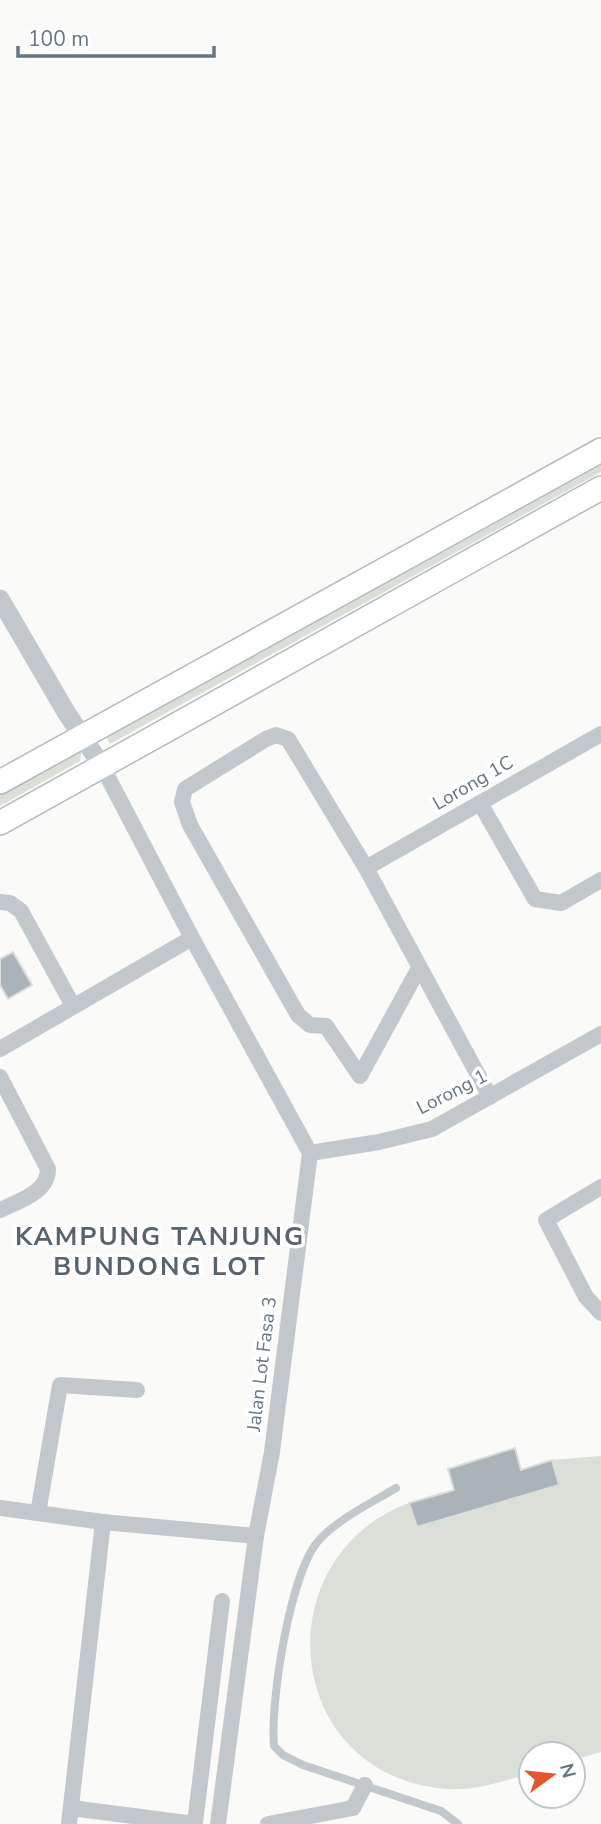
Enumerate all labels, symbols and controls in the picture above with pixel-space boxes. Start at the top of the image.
scale bar [18,14,214,58]
text: 100 m [28,25,89,53]
street label: Lorong 1C [428,749,518,817]
street label: Lorong 1 [412,1063,492,1121]
district label: KAMPUNG TANJUNG BUNDONG LOT [15,1219,305,1284]
street label: Jalan Lot Fasa 3 [241,1295,283,1434]
north arrow [517,1740,587,1810]
text: N [553,1761,582,1781]

